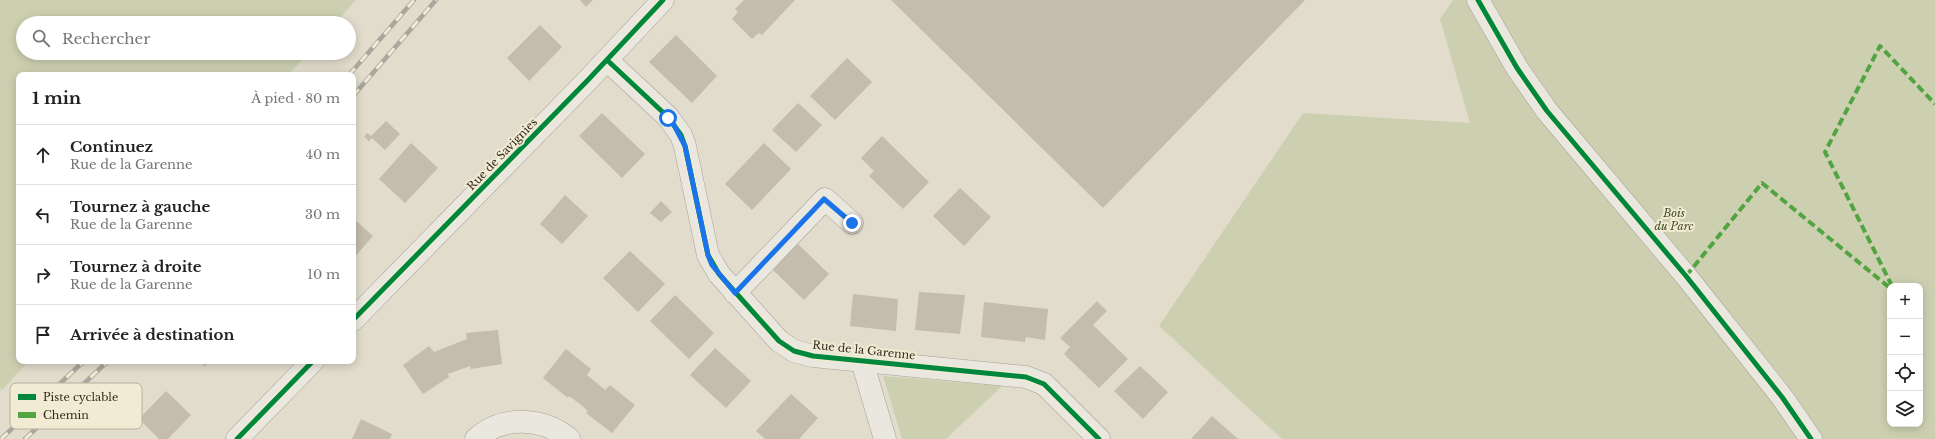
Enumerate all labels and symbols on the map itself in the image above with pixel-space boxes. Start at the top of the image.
route start [659,109,677,127]
street label: Rue de Savignies [464,115,540,193]
park label: Bois du Parc [1655,206,1694,233]
route end [843,214,861,232]
street label: Rue de la Garenne [812,338,916,362]
legend [10,383,142,429]
text: Piste cyclable [43,390,118,404]
text: Chemin [43,408,89,422]

